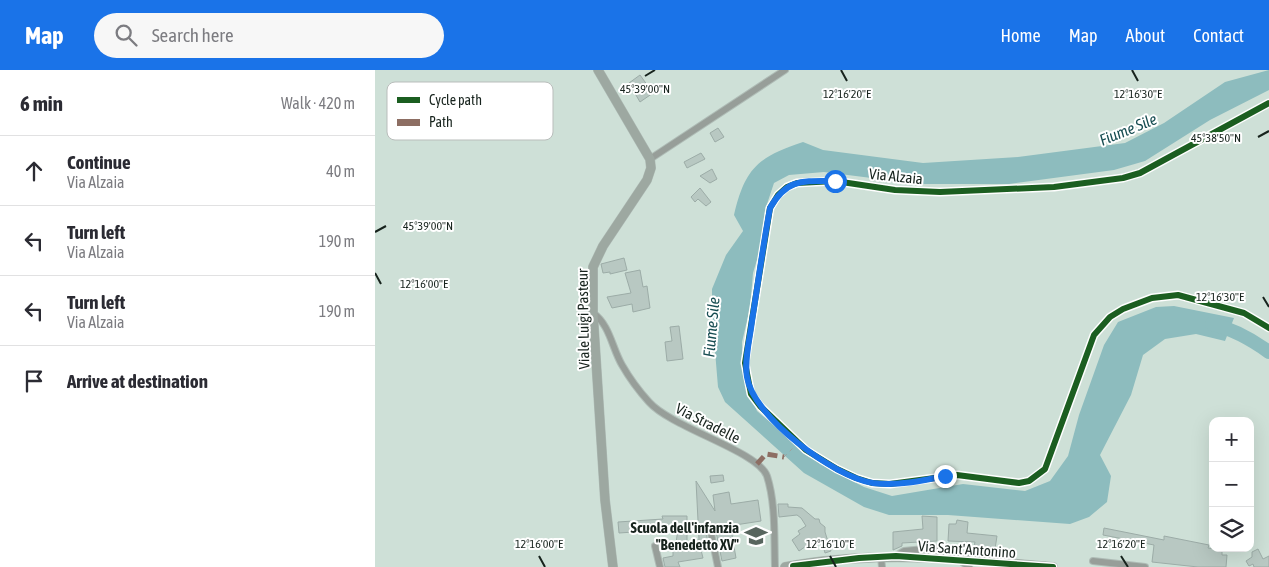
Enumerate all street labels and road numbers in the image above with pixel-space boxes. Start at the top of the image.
street label: Via Alzaia [868,165,924,187]
street label: Viale Luigi Pasteur [574,268,592,370]
street label: Via Stradelle [673,400,743,447]
street label: Via Sant'Antonino [917,537,1017,561]

